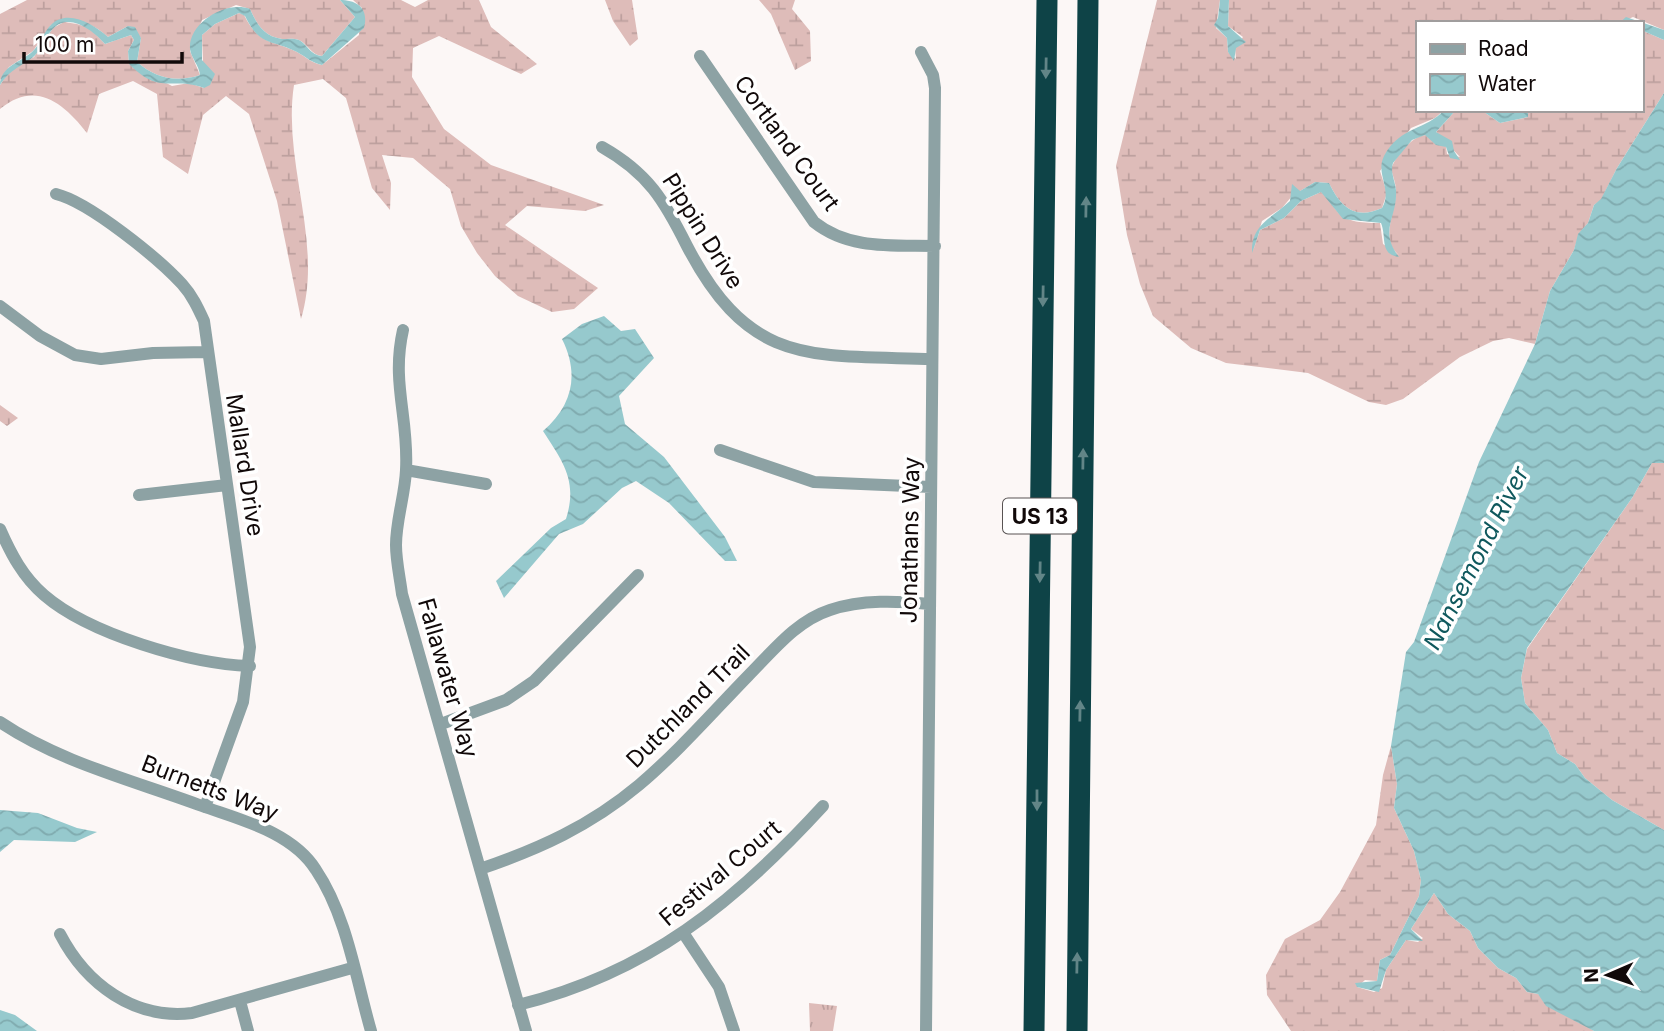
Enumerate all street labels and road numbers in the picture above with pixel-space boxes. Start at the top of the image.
street label: Cortland Court [729,70,846,217]
street label: Pippin Drive [656,168,750,294]
street label: Mallard Drive [220,392,270,538]
street label: Jonathans Way [895,456,925,624]
road number: US 13 [1003,498,1077,534]
street label: Fallawater Way [412,595,484,761]
street label: Dutchland Trail [620,638,756,774]
street label: Burnetts Way [138,749,283,827]
street label: Festival Court [654,814,787,932]

